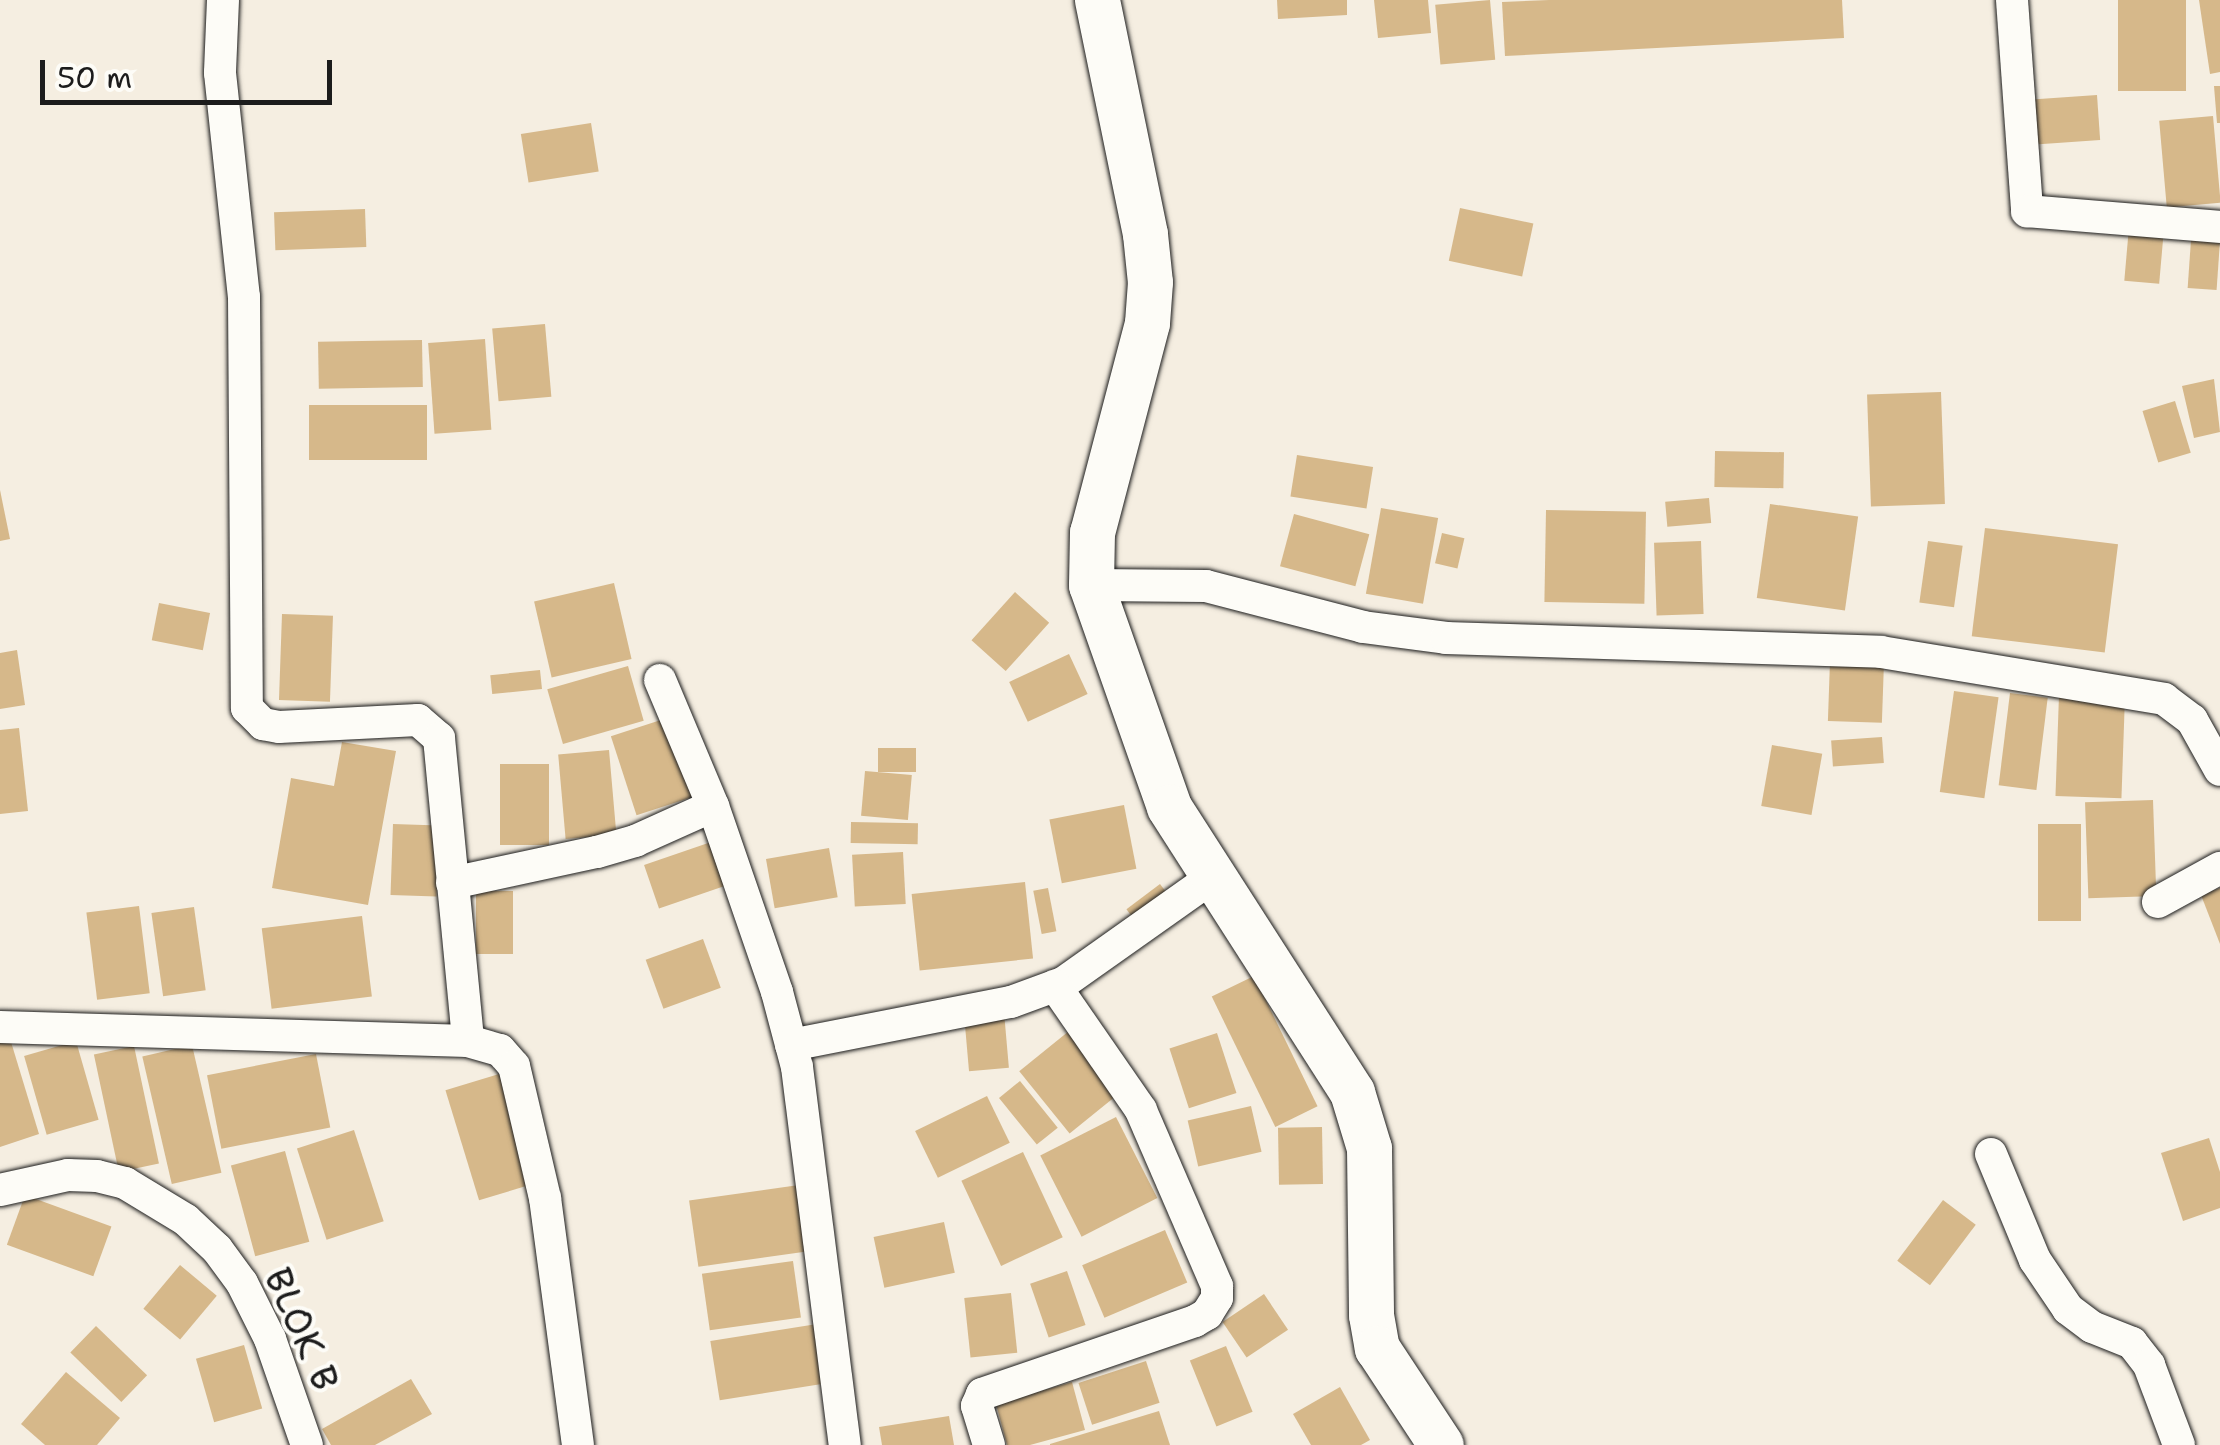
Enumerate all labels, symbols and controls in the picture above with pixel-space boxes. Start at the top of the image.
scale bar [45,40,338,102]
text: 50 m [57,57,132,98]
street label: BLOK B [255,1261,349,1397]

